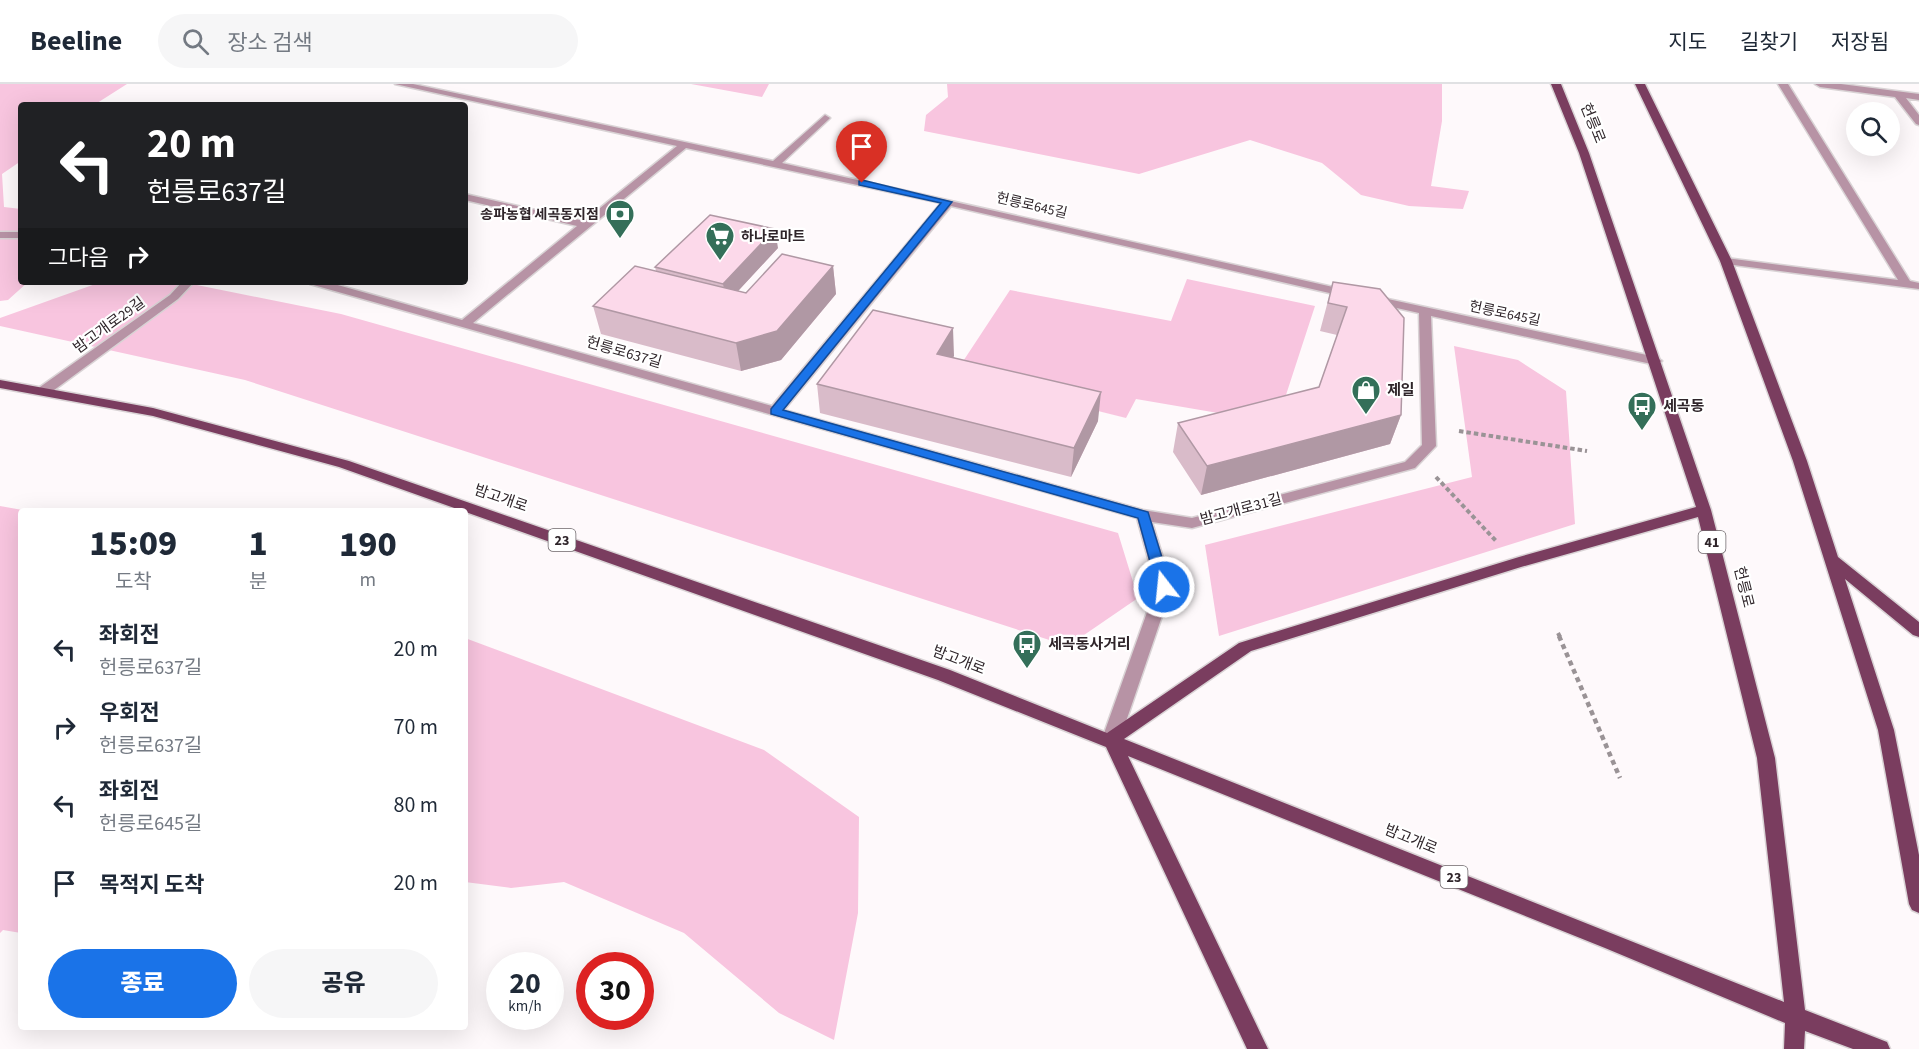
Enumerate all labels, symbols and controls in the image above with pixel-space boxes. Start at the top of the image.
search box [158,14,578,68]
text: Beeline [30,21,122,61]
icon: search [179,25,212,58]
text: 장소 검색 [227,27,313,59]
text: 지도 [1668,27,1707,57]
text: 길찾기 [1740,27,1798,57]
text: 저장됨 [1831,27,1889,57]
street label: 헌릉로 [1575,100,1610,146]
map controls [1846,102,1900,156]
button: search [1846,102,1900,156]
text: 20 m [147,114,236,174]
pin [836,121,887,183]
icon: left [48,126,126,204]
icon: arrive [845,130,878,163]
text: 헌릉로637길 [147,173,287,212]
street label: 헌릉로645길 [994,188,1069,224]
bank icon: 송파농협 세곡동지점 [604,198,636,240]
place label: 송파농협 세곡동지점 [480,205,599,225]
supermarket icon: 하나로마트 [704,220,736,262]
place label: 하나로마트 [741,227,806,247]
icon: right [121,240,154,273]
text: 그다음 [48,242,109,274]
street label: 밤고개로29길 [69,292,149,359]
street label: 헌릉로645길 [1467,297,1542,331]
street label: 헌릉로637길 [584,332,664,373]
shop icon: 제일 [1350,374,1382,416]
place label: 제일 [1387,380,1415,401]
bus stop icon: 세곡동 [1626,390,1658,432]
place label: 세곡동 [1663,396,1705,417]
street label: 밤고개로 [471,480,530,517]
street label: 밤고개로31길 [1198,488,1284,530]
text: 15:09 [89,518,177,569]
text: 1 [249,518,268,569]
text: 190 [339,519,397,570]
road number: 23 [548,529,576,551]
road number: 41 [1698,531,1726,553]
position arrow [1132,555,1196,619]
street label: 헌릉로 [1728,564,1759,610]
text: m [360,566,376,594]
text: 도착 [115,568,152,596]
text: 분 [249,568,267,596]
text: 좌회전 [99,619,160,651]
bus stop icon: 세곡동사거리 [1011,628,1043,670]
icon: left [48,633,81,666]
text: 20 m [393,633,438,665]
place label: 세곡동사거리 [1048,634,1131,655]
street label: 밤고개로 [929,641,988,680]
text: 헌릉로637길 [99,654,202,682]
text: 우회전 [99,697,160,729]
icon: right [48,711,81,744]
text: 70 m [393,711,438,743]
text: 헌릉로637길 [99,732,202,760]
text: 좌회전 [99,775,160,807]
icon: left [48,789,81,822]
text: 80 m [393,789,438,821]
text: 헌릉로645길 [99,810,202,838]
street label: 밤고개로 [1381,819,1440,860]
road number: 23 [1440,866,1468,888]
icon: arrive [48,867,81,900]
text: 20 m [393,867,438,899]
text: 목적지 도착 [99,869,205,901]
button: 종료 [48,949,237,1018]
button: 공유 [249,949,438,1018]
speed limit sign: 30 [576,952,654,1030]
text: 20 [509,962,541,1005]
text: km/h [508,996,542,1017]

